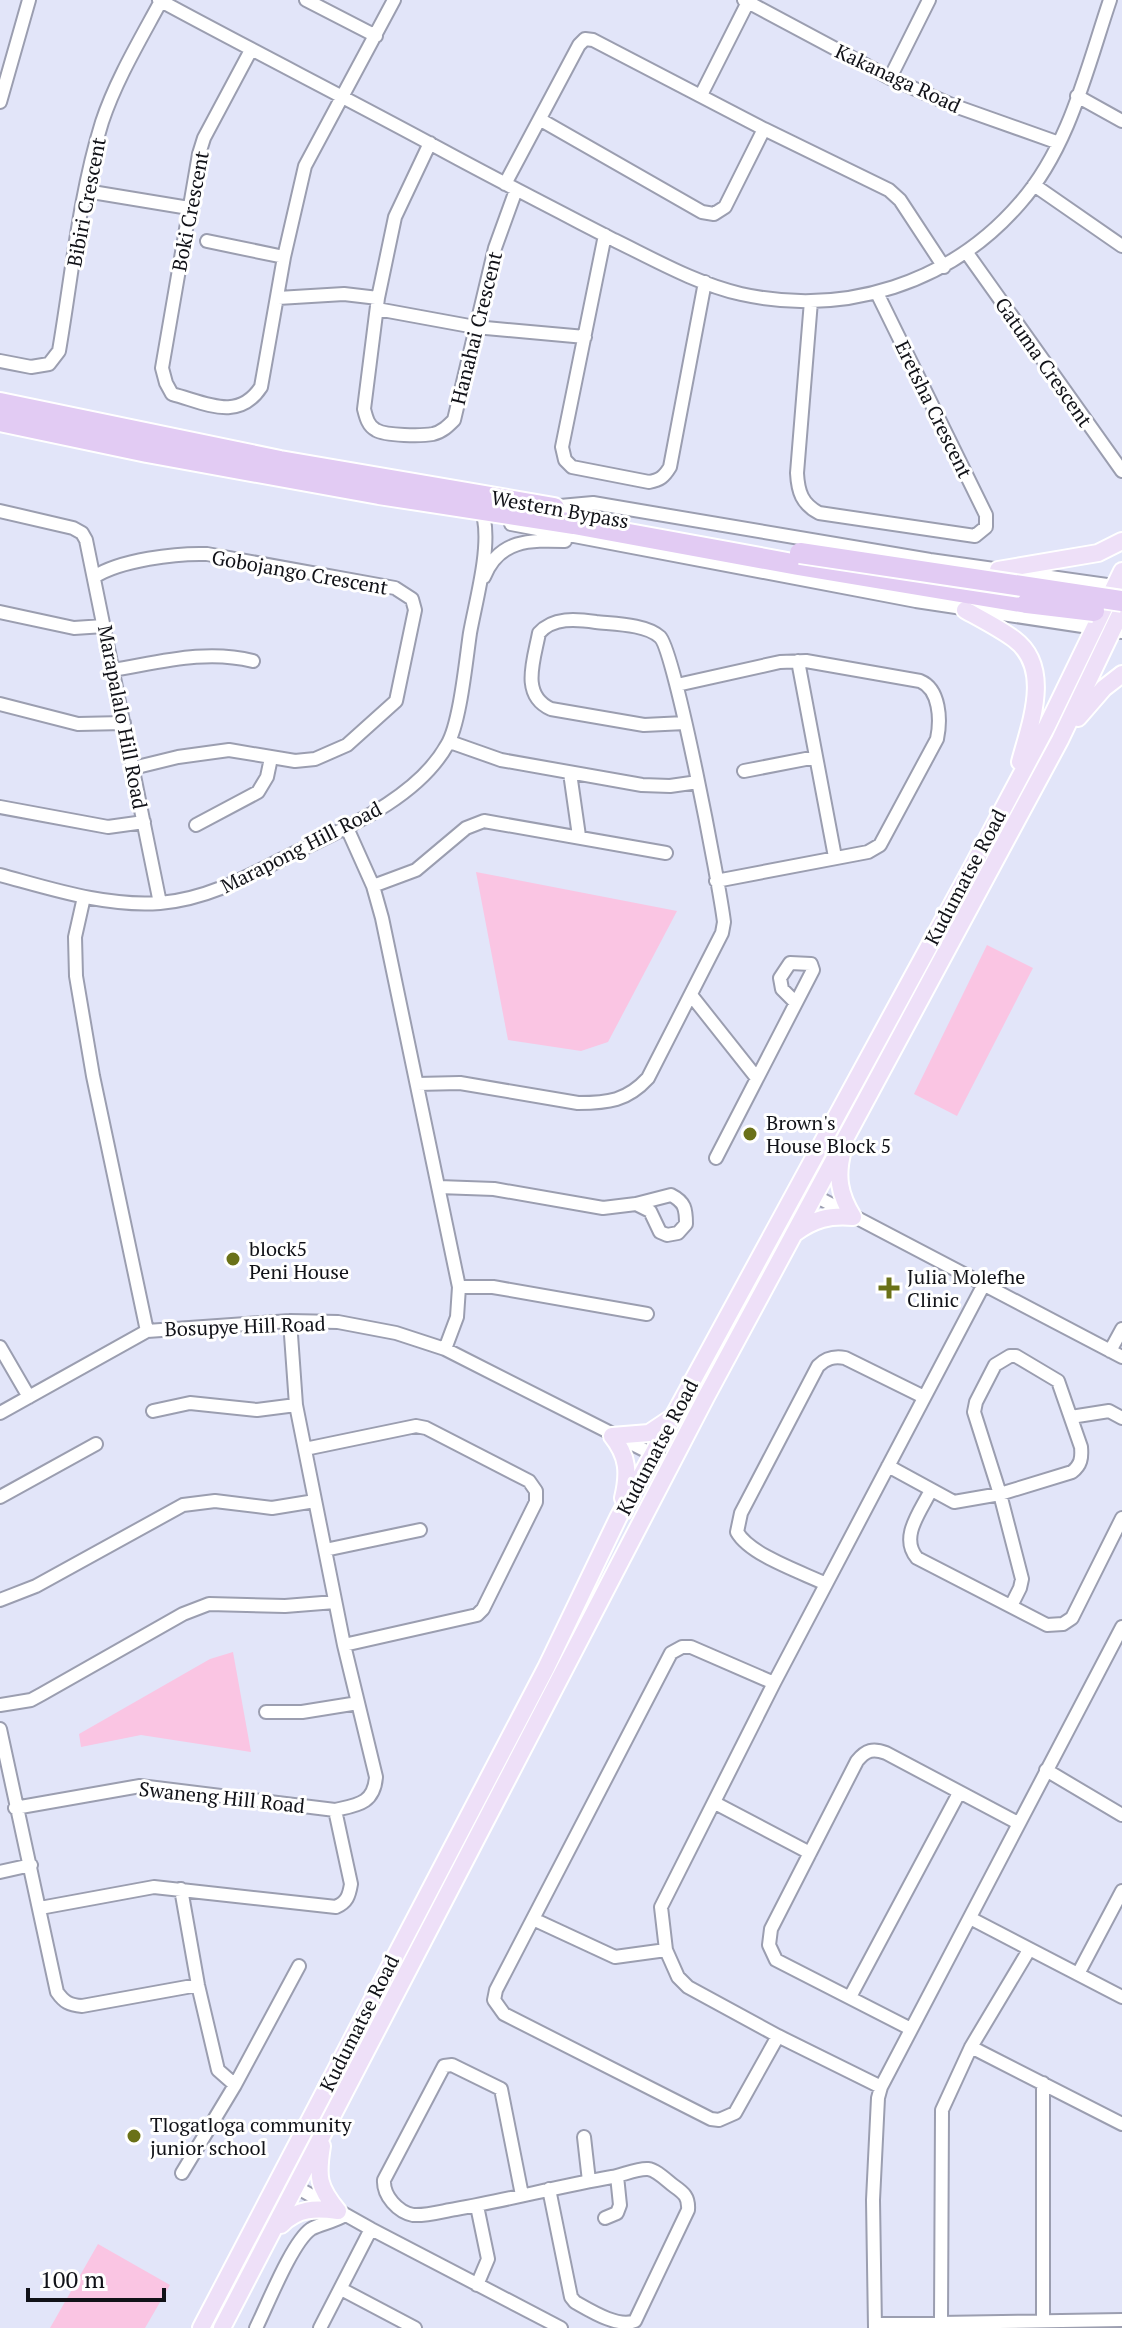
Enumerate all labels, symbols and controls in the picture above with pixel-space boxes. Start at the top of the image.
street label: Kakanaga Road [831,37,965,119]
street label: Bibiri Crescent [60,134,112,269]
street label: Boki Crescent [165,148,215,274]
street label: Hanahai Crescent [444,248,508,407]
street label: Gatuma Crescent [989,292,1099,433]
street label: Eretsha Crescent [889,336,979,483]
street label: Western Bypass [489,484,631,534]
street label: Gobojango Crescent [210,543,391,601]
street label: Marapalalo Hill Road [92,623,154,811]
street label: Marapong Hill Road [216,795,386,899]
street label: Kudumatse Road [918,804,1012,950]
place label: Brown's House Block 5 [766,1109,891,1159]
marker: Brown's House Block 5 [741,1125,759,1143]
place label: block5 Peni House [249,1235,349,1285]
marker: block5 Peni House [224,1250,242,1268]
place label: Julia Molefhe Clinic [907,1263,1025,1313]
marker: Julia Molefhe Clinic [878,1277,900,1299]
street label: Bosupye Hill Road [164,1310,326,1342]
street label: Kudumatse Road [610,1374,704,1520]
street label: Swaneng Hill Road [138,1775,306,1819]
street label: Kudumatse Road [313,1950,405,2096]
place label: Tlogatloga community junior school [150,2111,352,2161]
marker: Tlogatloga community junior school [125,2127,143,2145]
scale bar [28,2252,164,2302]
text: 100 m [40,2263,105,2295]

